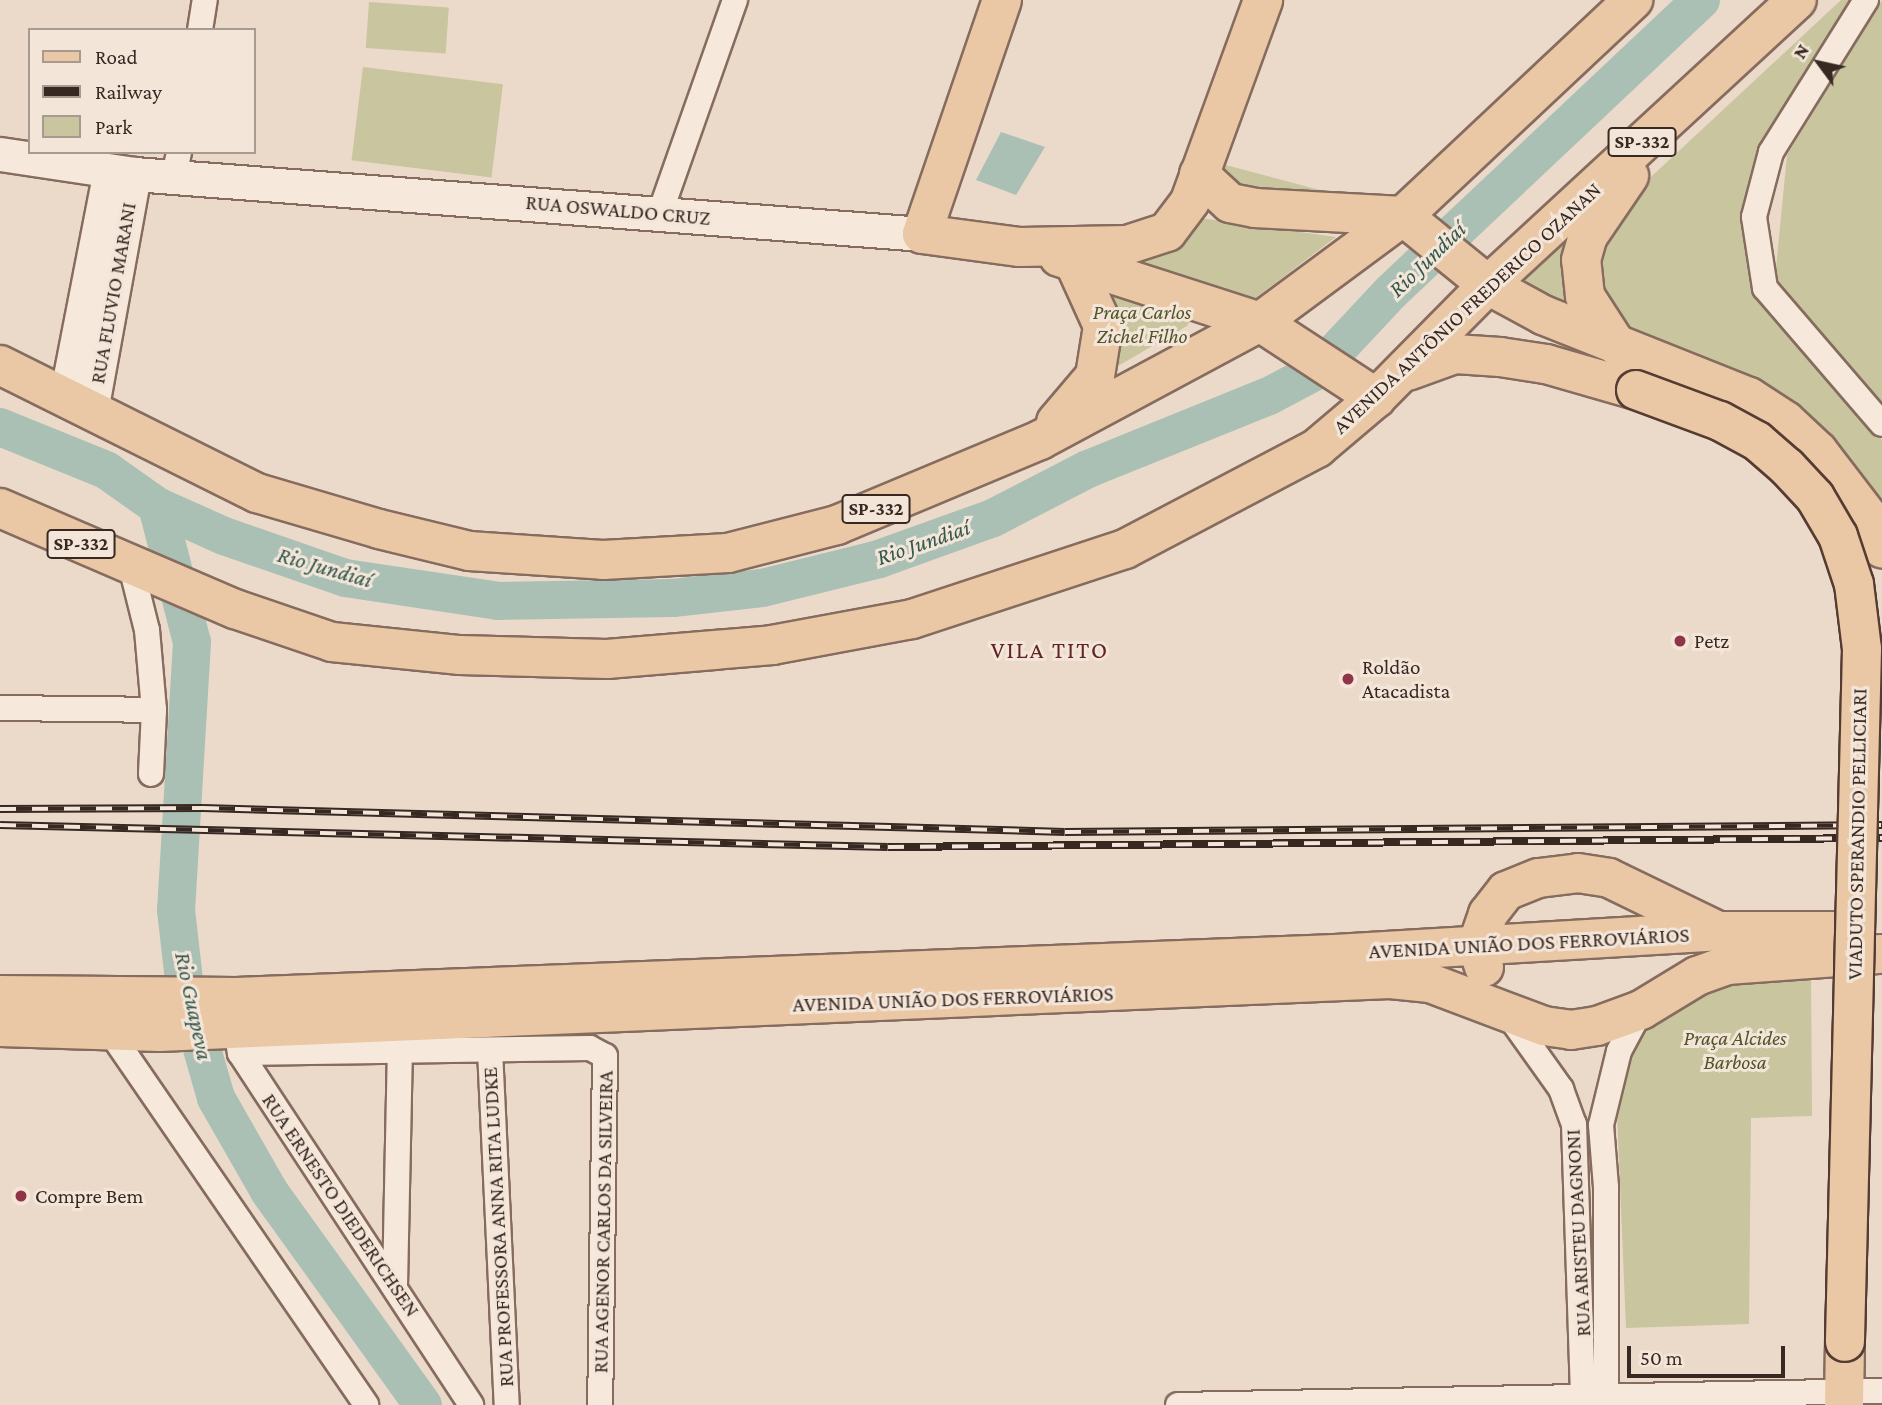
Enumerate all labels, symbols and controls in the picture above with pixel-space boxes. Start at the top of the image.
legend [28,28,256,154]
north arrow [1784,28,1854,98]
text: N [1789,40,1813,62]
text: Road [95,45,138,69]
text: Railway [95,80,162,104]
text: Park [95,115,132,139]
road number: SP-332 [1607,126,1677,158]
street label: AVENIDA ANTÔNIO FREDERICO OZANAN [1328,177,1606,439]
street label: RUA OSWALDO CRUZ [525,189,711,231]
street label: RUA FLUVIO MARANI [85,200,141,386]
water label: Rio Jundiaí [1383,215,1471,303]
park label: Praça Carlos Zichel Filho [1093,299,1191,349]
road number: SP-332 [841,494,911,524]
water label: Rio Jundiaí [873,513,973,571]
road number: SP-332 [46,528,116,559]
water label: Rio Jundiaí [275,540,375,594]
place label: Petz [1694,628,1729,654]
marker: Petz [1672,633,1688,649]
district label: VILA TITO [992,636,1108,664]
place label: Roldão Atacadista [1362,654,1450,704]
marker: Roldão Atacadista [1340,671,1356,687]
street label: VIADUTO SPERANDIO PELLICIARI [1842,688,1872,980]
street label: AVENIDA UNIÃO DOS FERROVIÁRIOS [1368,922,1690,964]
water label: Rio Guapeva [169,949,219,1063]
street label: AVENIDA UNIÃO DOS FERROVIÁRIOS [792,981,1114,1017]
park label: Praça Alcides Barbosa [1684,1025,1786,1075]
street label: RUA PROFESSORA ANNA RITA LUDKE [477,1066,519,1388]
street label: RUA AGENOR CARLOS DA SILVEIRA [588,1071,618,1373]
street label: RUA ERNESTO DIEDERICHSEN [257,1089,425,1321]
street label: RUA ARISTEU DAGNONI [1560,1129,1596,1337]
place label: Compre Bem [35,1183,143,1209]
marker: Compre Bem [13,1188,29,1204]
scale bar [1630,1332,1787,1376]
text: 50 m [1640,1346,1683,1370]

